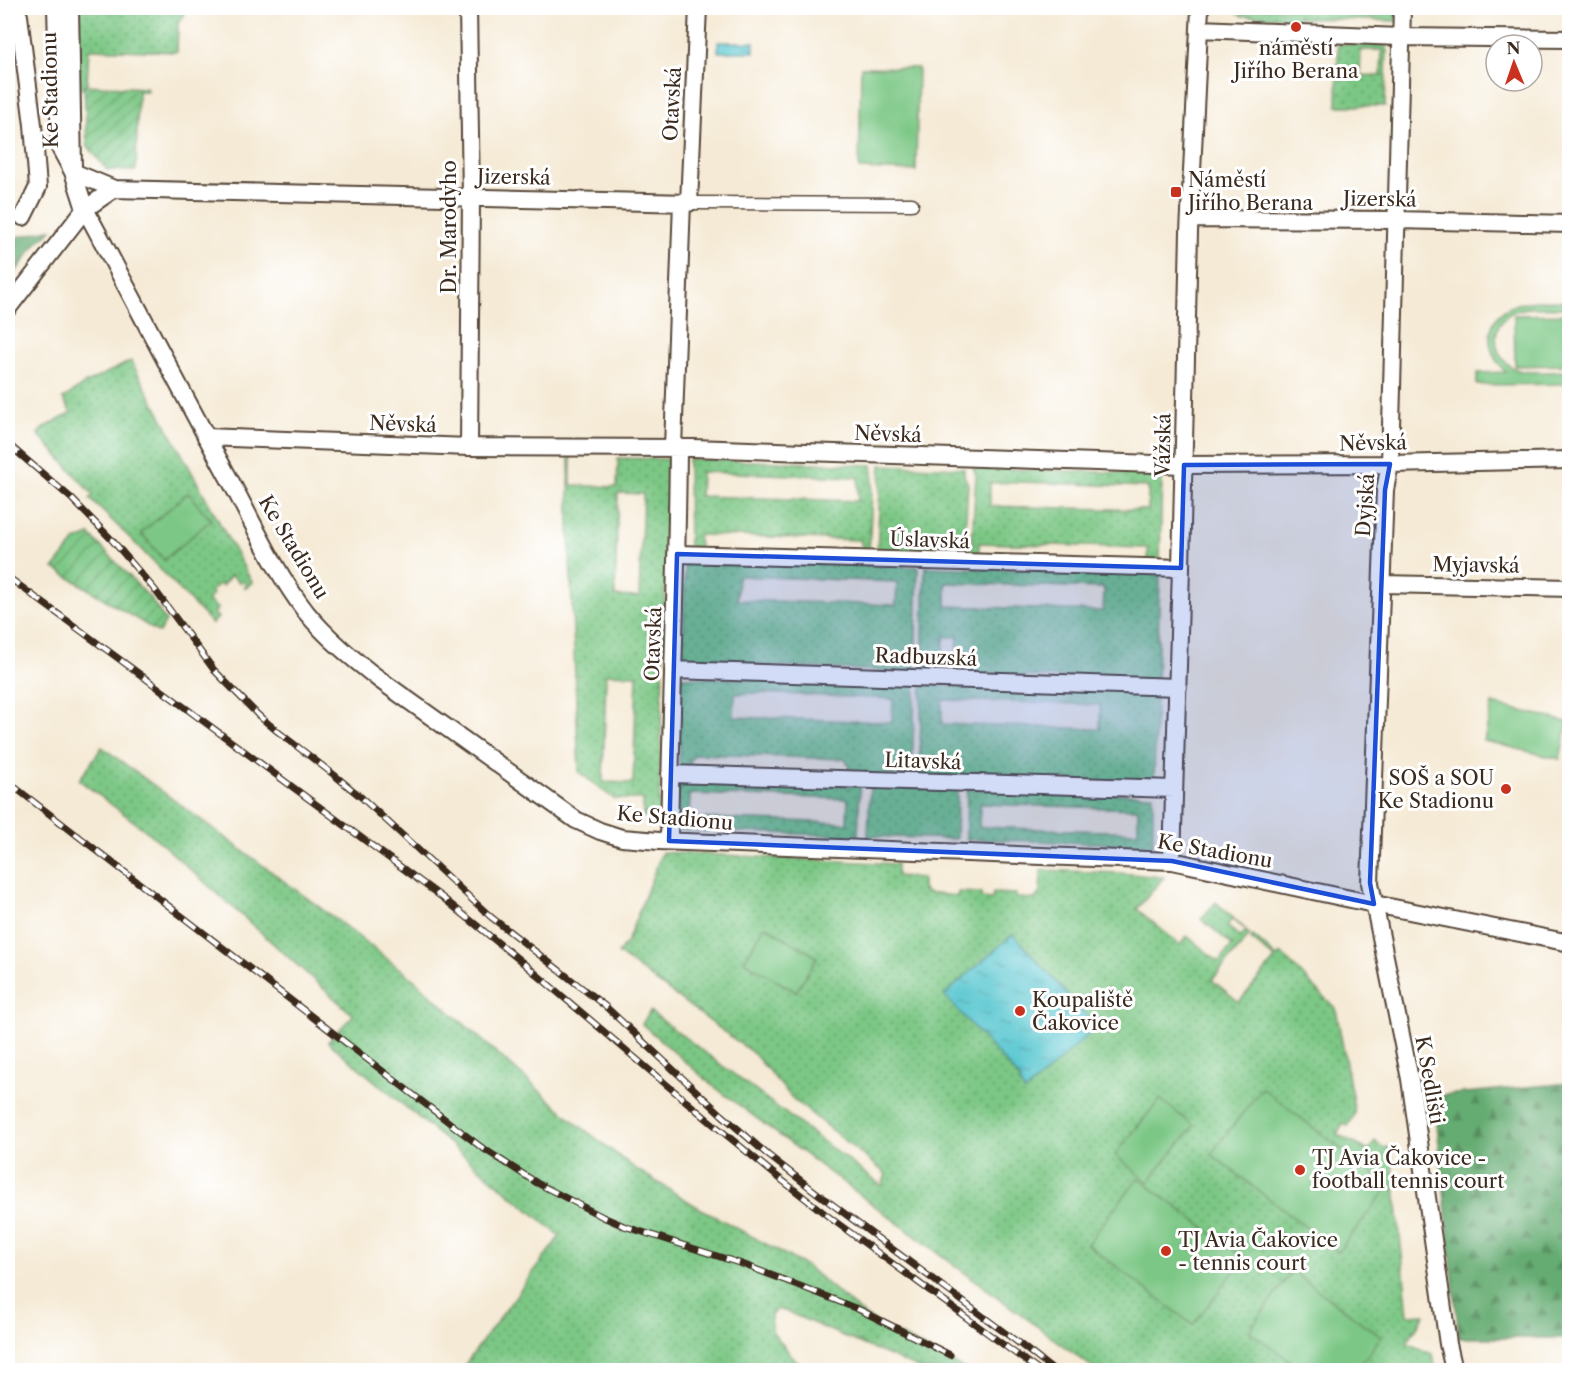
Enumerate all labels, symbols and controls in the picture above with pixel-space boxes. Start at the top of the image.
marker: náměstí Jiřího Berana [1289,20,1303,34]
street label: Ke Stadionu [37,32,63,148]
north arrow [1484,33,1544,93]
place label: náměstí Jiřího Berana [1231,36,1359,83]
text: N [1506,38,1521,58]
street label: Otavská [658,66,686,142]
street label: Dr. Marodyho [437,160,461,294]
street label: Jizerská [474,164,551,190]
place label: Náměstí Jiřího Berana [1185,168,1313,215]
marker: Náměstí Jiřího Berana [1169,185,1183,199]
street label: Jizerská [1340,186,1417,212]
street label: Něvská [369,411,438,437]
street label: Vážská [1150,412,1176,478]
street label: Něvská [854,421,923,447]
street label: Něvská [1339,430,1407,456]
street label: Dyjská [1351,472,1379,537]
street label: Ke Stadionu [254,491,334,603]
street label: Úslavská [889,526,971,553]
street label: Myjavská [1432,552,1520,578]
street label: Otavská [640,606,666,682]
street label: Radbuzská [874,643,978,671]
street label: Litavská [884,748,962,774]
place label: SOŠ a SOU Ke Stadionu [1377,765,1494,813]
marker: SOŠ a SOU Ke Stadionu [1499,782,1513,796]
street label: Ke Stadionu [616,801,734,835]
street label: Ke Stadionu [1156,829,1274,873]
place label: Koupaliště Čakovice [1032,988,1133,1035]
marker: Koupaliště Čakovice [1013,1004,1027,1018]
street label: K Sedlišti [1410,1034,1450,1126]
place label: TJ Avia Čakovice - football tennis court [1312,1145,1504,1193]
marker: TJ Avia Čakovice - football tennis court [1293,1163,1307,1177]
place label: TJ Avia Čakovice - tennis court [1178,1227,1338,1275]
marker: TJ Avia Čakovice - tennis court [1159,1244,1173,1258]

